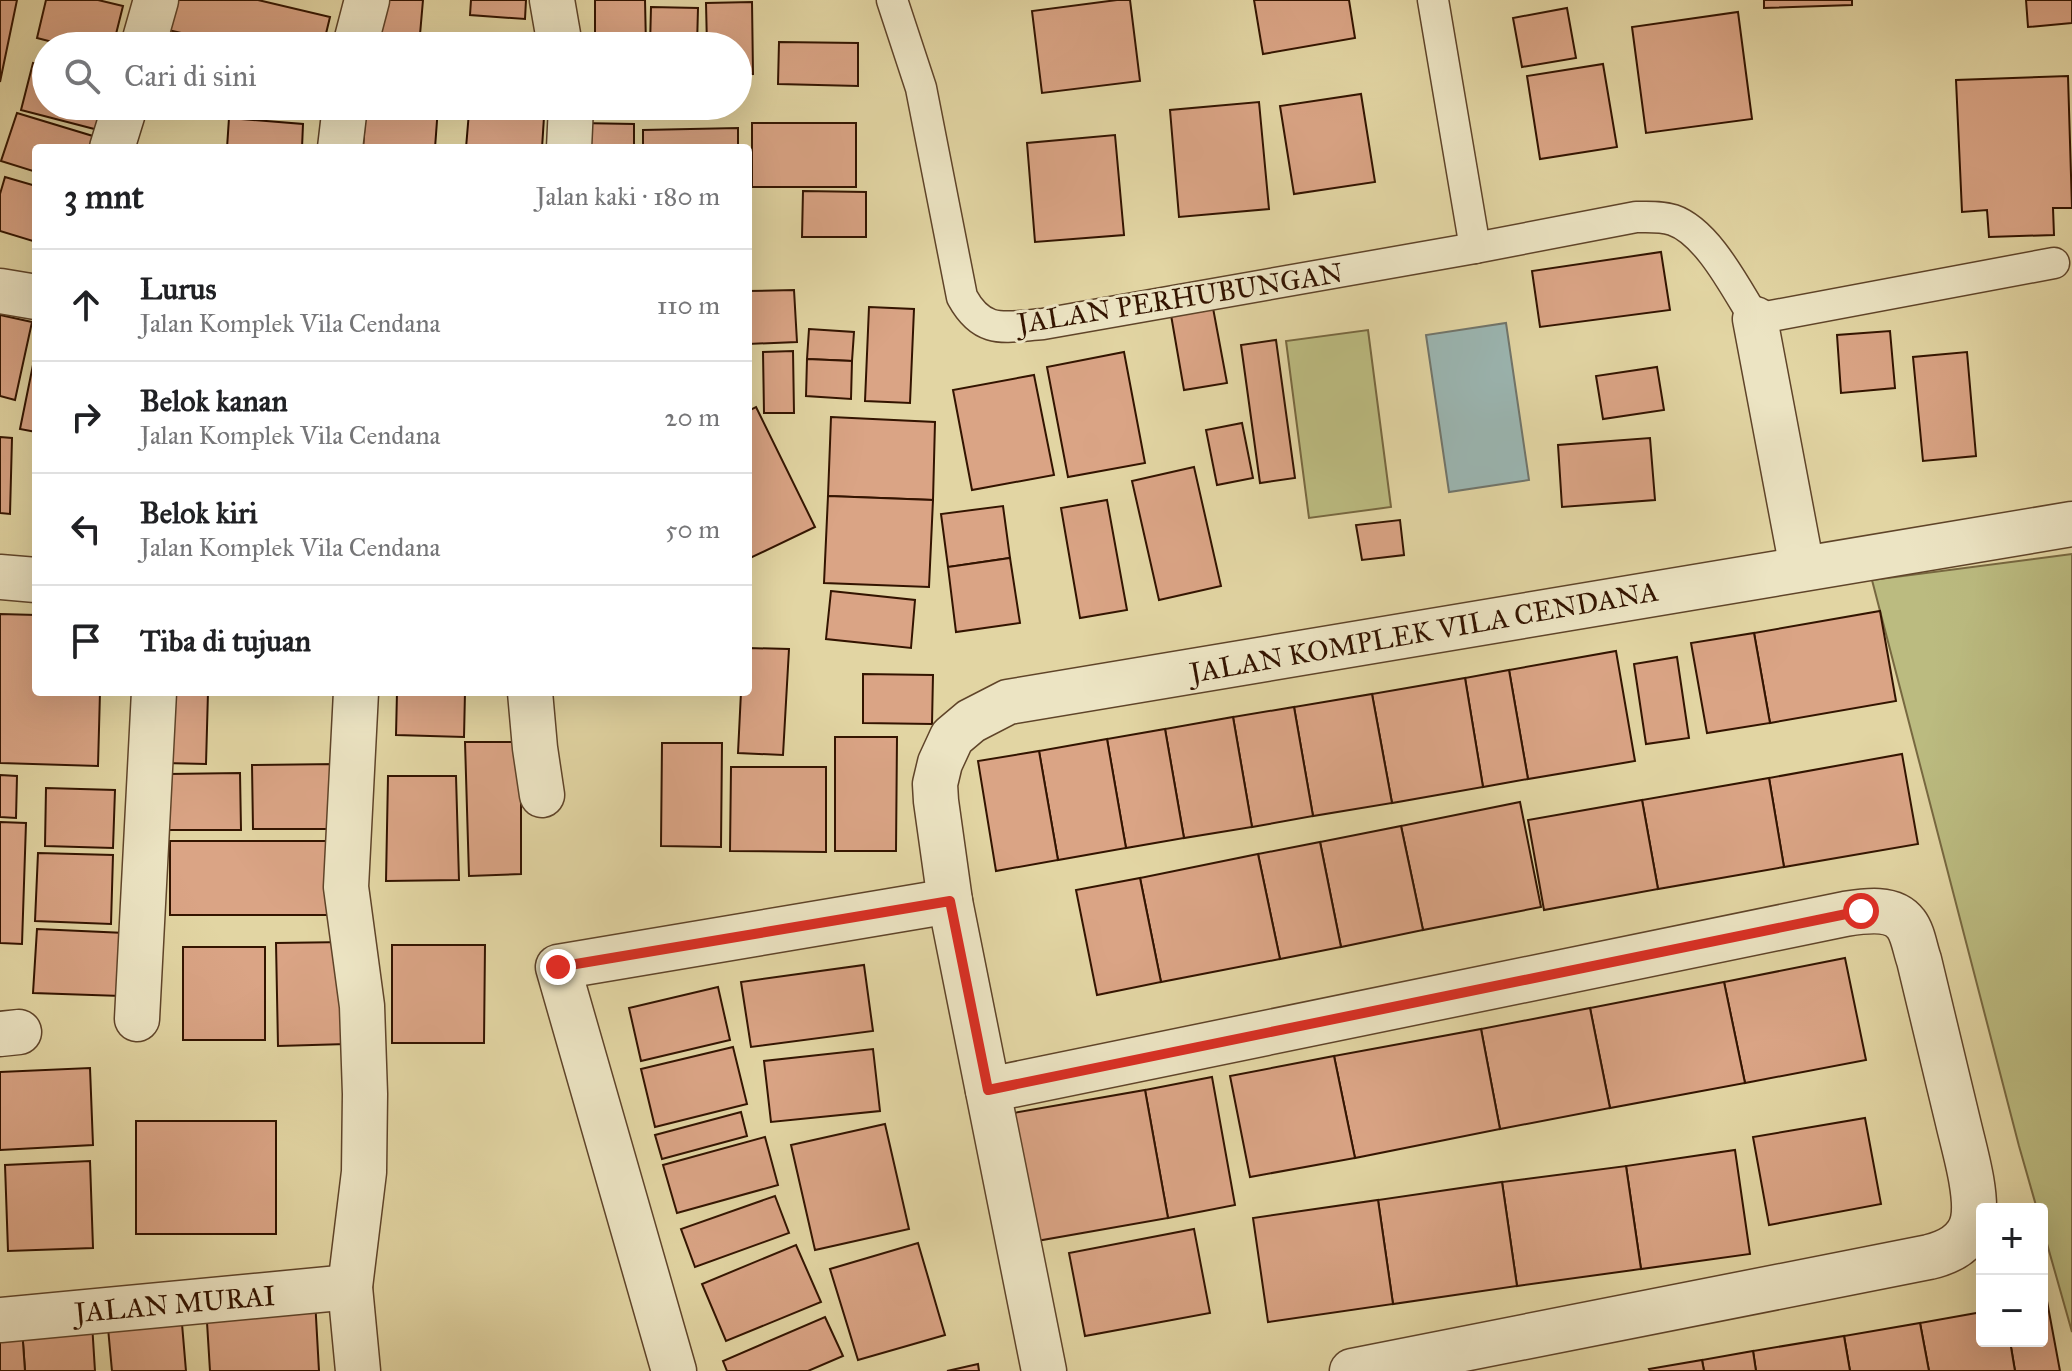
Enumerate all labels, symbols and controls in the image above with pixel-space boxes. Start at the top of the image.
search box [32,32,752,120]
icon: search [60,54,104,98]
text: Cari di sini [124,58,257,94]
text: 3 mnt [64,176,144,217]
text: Jalan kaki · 180 m [536,180,720,212]
street label: JALAN PERHUBUNGAN [1012,255,1345,341]
text: Lurus [140,271,216,307]
icon: ahead [64,283,108,327]
text: 110 m [657,289,720,321]
text: Jalan Komplek Vila Cendana [140,307,440,339]
text: Belok kanan [140,383,288,419]
icon: right [64,395,108,439]
text: 20 m [665,401,720,433]
text: Jalan Komplek Vila Cendana [140,419,440,451]
text: Belok kiri [140,495,258,531]
icon: left [64,507,108,551]
text: 50 m [665,513,720,545]
text: Jalan Komplek Vila Cendana [140,531,440,563]
street label: JALAN KOMPLEK VILA CENDANA [1184,573,1661,691]
icon: arrive [64,619,108,663]
text: Tiba di tujuan [140,623,311,659]
route start [1843,893,1879,929]
route end [540,949,576,985]
map controls [1976,1203,2048,1347]
button: + [1976,1203,2048,1275]
button: − [1976,1275,2048,1347]
street label: JALAN MURAI [70,1278,277,1330]

